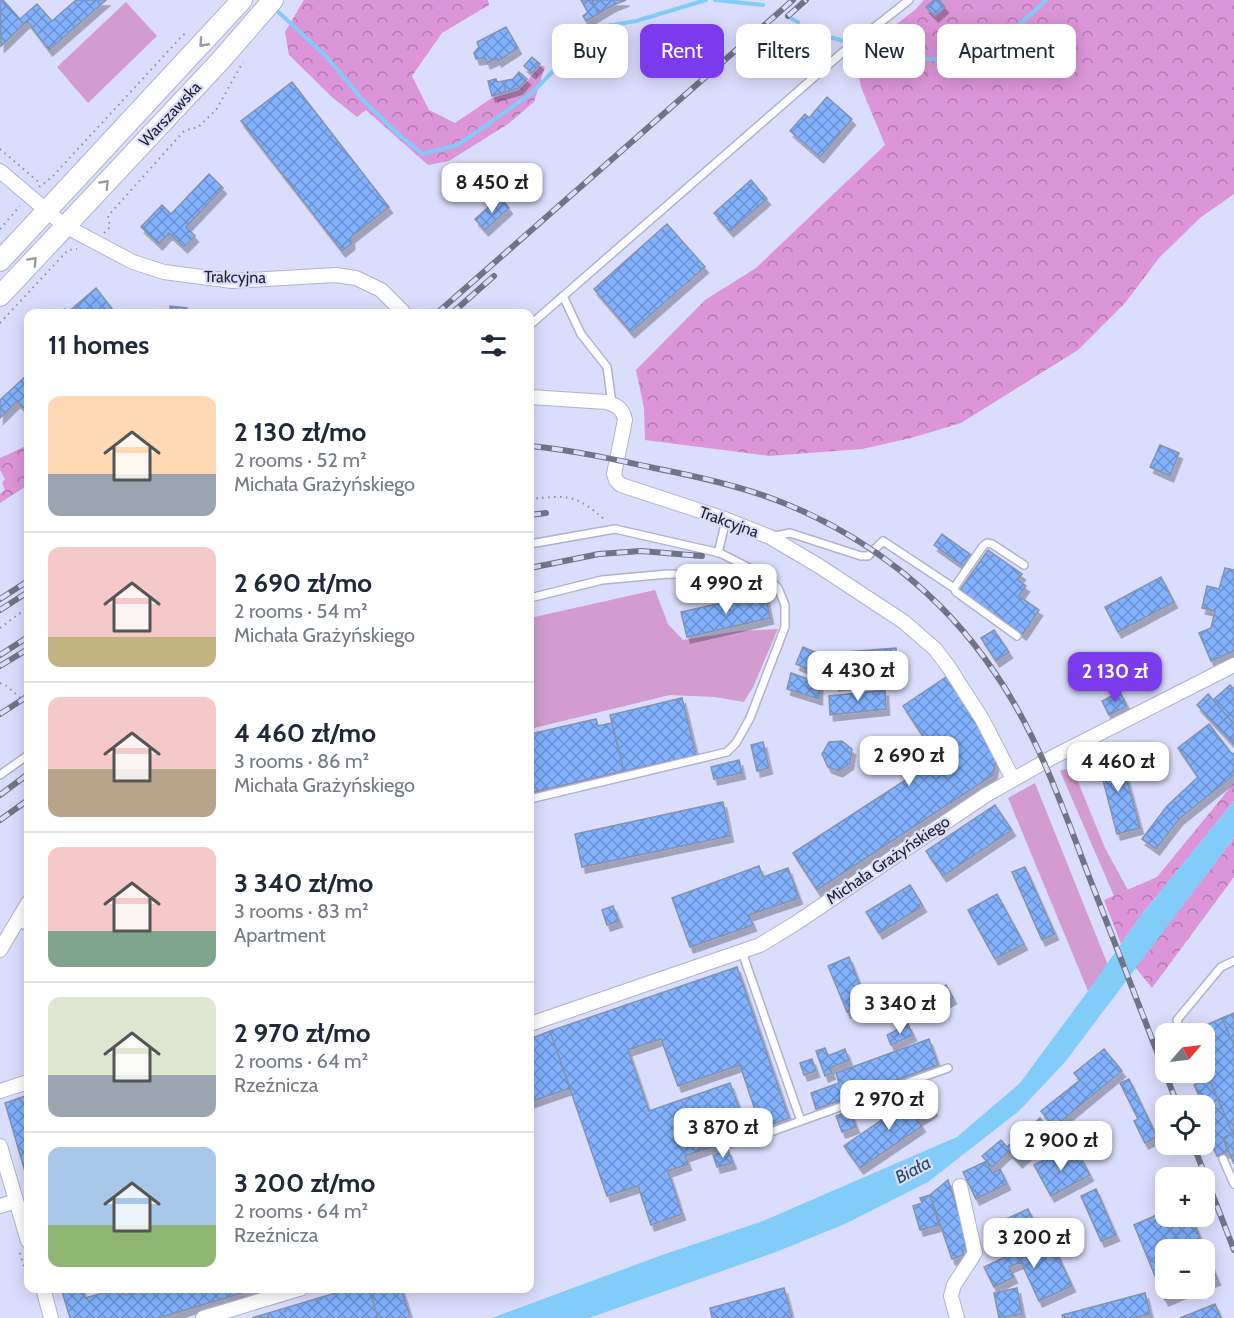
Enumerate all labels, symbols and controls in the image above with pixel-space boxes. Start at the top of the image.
chip: Buy [552,24,628,78]
chip: Rent [640,24,724,78]
chip: Filters [736,24,831,78]
chip: New [843,24,925,78]
chip: Apartment [937,24,1076,78]
one-way arrow [199,37,210,47]
street label: Warszawska [135,77,205,150]
pin: 8 450 zł [430,163,554,214]
text: 8 450 zł [456,170,528,194]
one-way arrow [98,180,109,190]
one-way arrow [25,258,36,269]
street label: Trakcyjna [204,267,266,287]
text: 11 homes [48,329,149,361]
icon: filters [477,329,510,362]
text: 2 130 zł/mo [234,416,366,448]
icon: home [96,420,168,492]
text: 2 rooms · 52 m² [234,448,367,472]
text: Michała Grażyńskiego [234,472,415,496]
street label: Trakcyjna [697,502,762,542]
pin: 4 990 zł [664,564,788,615]
text: 2 690 zł/mo [234,567,372,599]
icon: home [96,571,168,643]
text: 4 990 zł [690,571,762,595]
text: 2 rooms · 54 m² [234,599,368,623]
text: Michała Grażyńskiego [234,623,415,647]
pin: 4 430 zł [796,651,920,702]
pin: 2 130 zł [1053,652,1177,703]
text: 4 430 zł [821,658,895,682]
text: 2 130 zł [1082,659,1148,683]
text: 4 460 zł/mo [234,717,376,749]
icon: home [96,721,168,793]
pin: 2 690 zł [847,736,971,787]
pin: 4 460 zł [1056,742,1180,793]
text: 2 690 zł [874,743,944,767]
text: 3 rooms · 86 m² [234,749,369,773]
text: 4 460 zł [1081,749,1155,773]
text: Michała Grażyńskiego [234,773,415,797]
street label: Michała Grażyńskiego [823,812,954,908]
text: 3 340 zł/mo [234,867,373,899]
icon: home [96,871,168,943]
text: 3 rooms · 83 m² [234,899,369,923]
text: Apartment [234,923,326,947]
pin: 3 340 zł [838,984,962,1035]
text: 3 340 zł [864,991,936,1015]
text: 2 970 zł/mo [234,1017,370,1049]
icon: home [96,1021,168,1093]
north arrow [1155,1023,1215,1083]
map controls [1155,1023,1215,1299]
text: 2 rooms · 64 m² [234,1049,368,1073]
text: Rzeźnicza [234,1073,318,1097]
pin: 2 970 zł [827,1080,951,1131]
text: 2 970 zł [854,1087,924,1111]
button: locate [1155,1095,1215,1155]
pin: 3 870 zł [661,1108,785,1159]
text: 3 870 zł [688,1115,758,1139]
pin: 2 900 zł [999,1121,1123,1172]
text: 2 900 zł [1024,1128,1098,1152]
water label: Biała [891,1151,935,1189]
text: 3 200 zł/mo [234,1167,375,1199]
button: + [1155,1167,1215,1227]
icon: home [96,1171,168,1243]
text: 2 rooms · 64 m² [234,1199,368,1223]
pin: 3 200 zł [972,1218,1096,1269]
text: Rzeźnicza [234,1223,318,1247]
text: 3 200 zł [997,1225,1071,1249]
button: − [1155,1239,1215,1299]

